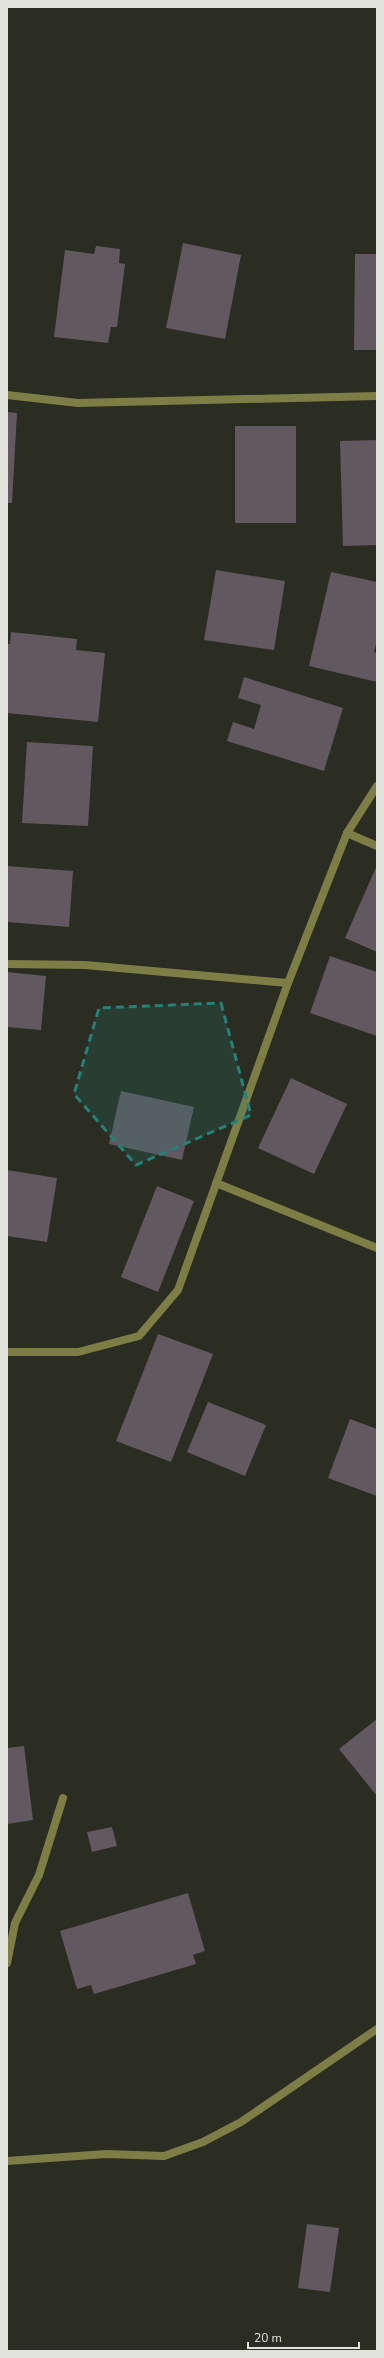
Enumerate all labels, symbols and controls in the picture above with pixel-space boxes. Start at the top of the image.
scale bar [248,2324,359,2350]
text: 20 m [254,2330,282,2346]

